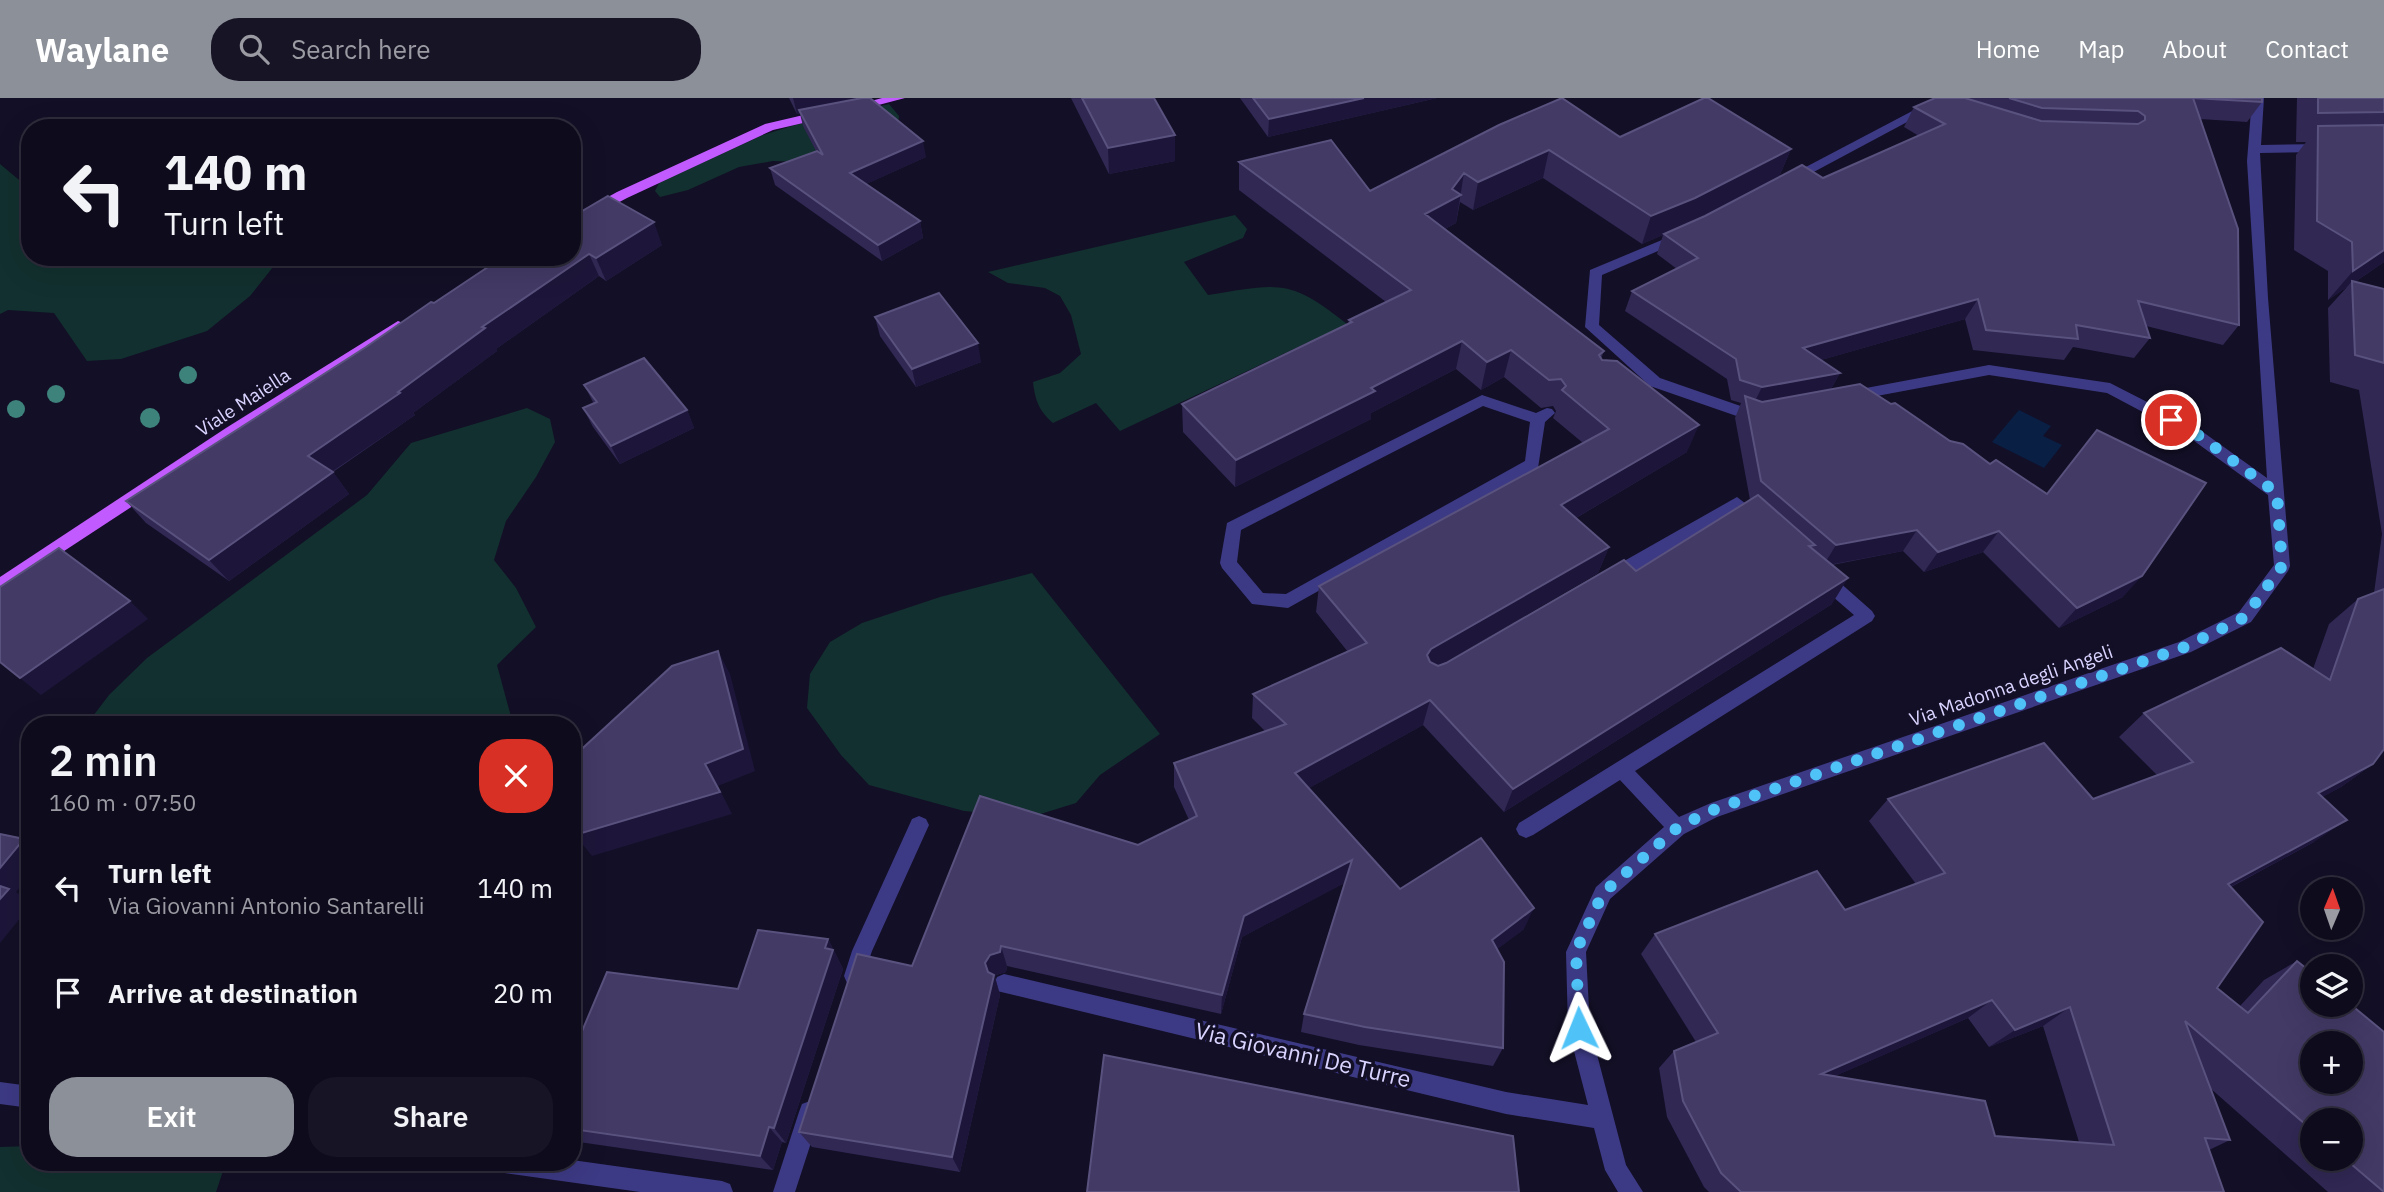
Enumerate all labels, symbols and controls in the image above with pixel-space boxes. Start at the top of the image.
search box [211,18,701,81]
text: Waylane [35,28,169,71]
icon: search [235,30,273,68]
text: Search here [291,32,431,66]
text: Home [1976,33,2040,65]
text: Map [2078,33,2124,65]
text: About [2162,33,2227,65]
text: Contact [2265,33,2349,65]
text: 140 m [164,140,308,203]
icon: left [49,147,140,238]
text: Turn left [164,202,284,244]
street label: Viale Maiella [191,363,295,441]
pin [2141,390,2201,450]
icon: arrive [2152,401,2190,439]
street label: Via Madonna degli Angeli [1906,639,2116,731]
text: 2 min [49,733,158,788]
button: close [479,739,553,813]
text: 160 m · 07:50 [49,787,196,817]
text: Turn left [108,856,211,890]
icon: left [49,869,87,907]
text: 140 m [477,871,553,905]
north arrow [2300,877,2362,940]
map controls [2300,877,2363,1171]
text: Via Giovanni Antonio Santarelli [108,890,425,920]
button: layers [2300,954,2363,1017]
icon: arrive [49,974,87,1012]
text: Arrive at destination [108,976,358,1010]
text: 20 m [493,976,553,1010]
position arrow [1542,991,1616,1065]
street label: Via Giovanni De Turre [1192,1015,1414,1093]
button: + [2300,1031,2363,1094]
button: Exit [49,1077,294,1157]
button: Share [308,1077,553,1157]
button: − [2300,1108,2363,1171]

